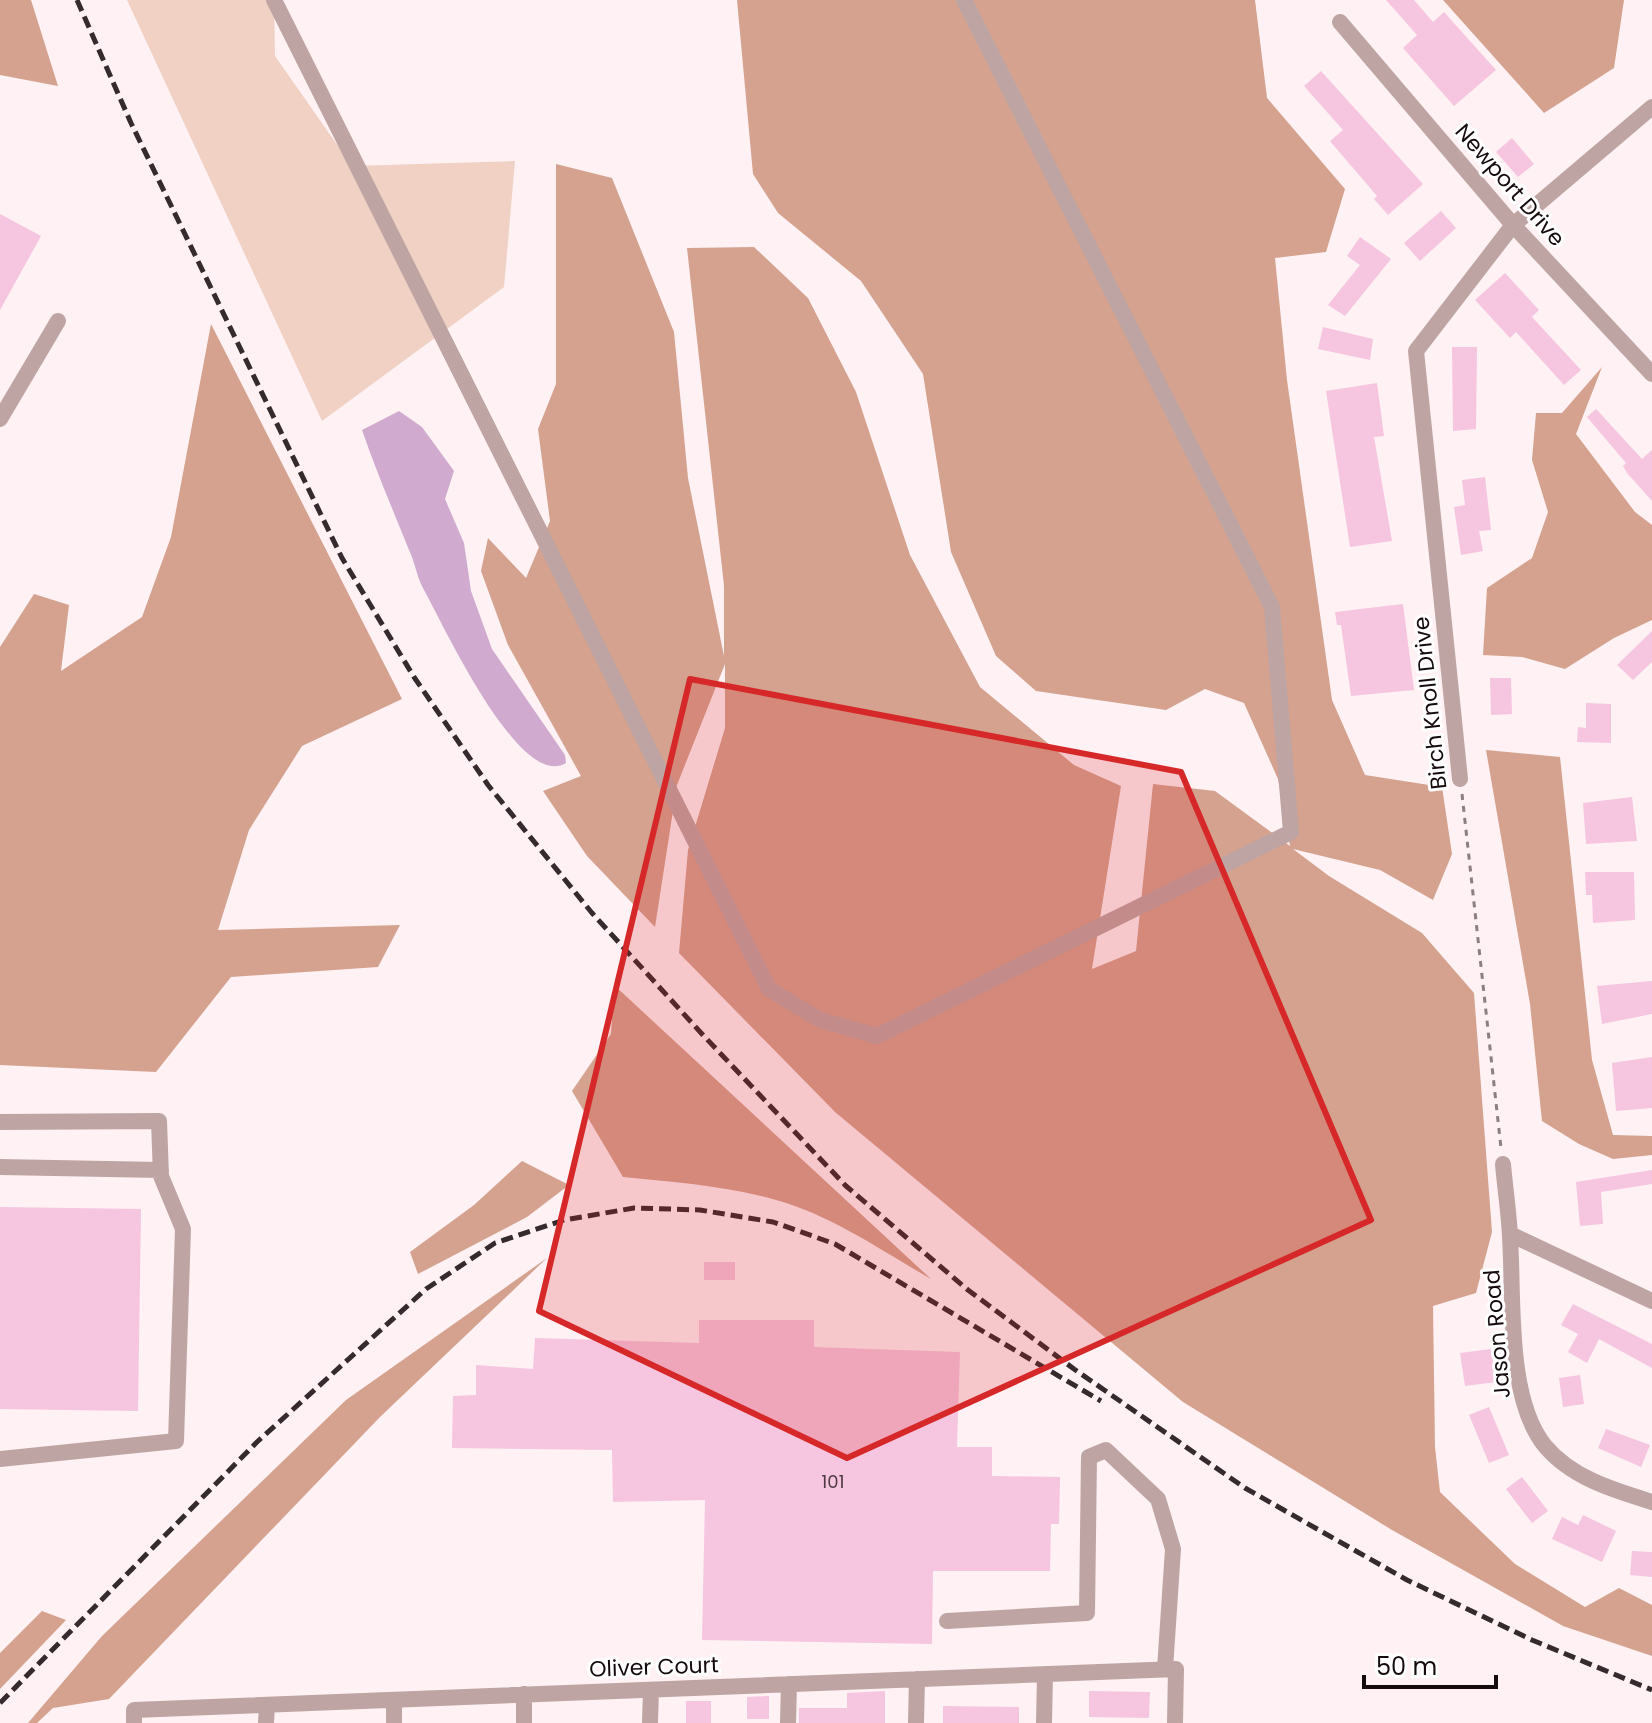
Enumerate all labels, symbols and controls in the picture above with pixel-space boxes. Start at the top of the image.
street label: Newport Drive [1448,117,1572,253]
street label: Birch Knoll Drive [1406,615,1454,791]
street label: Jason Road [1476,1268,1518,1400]
house number: 101 [822,1469,844,1494]
scale bar [1364,1639,1496,1689]
street label: Oliver Court [589,1649,719,1685]
text: 50 m [1376,1650,1437,1683]

